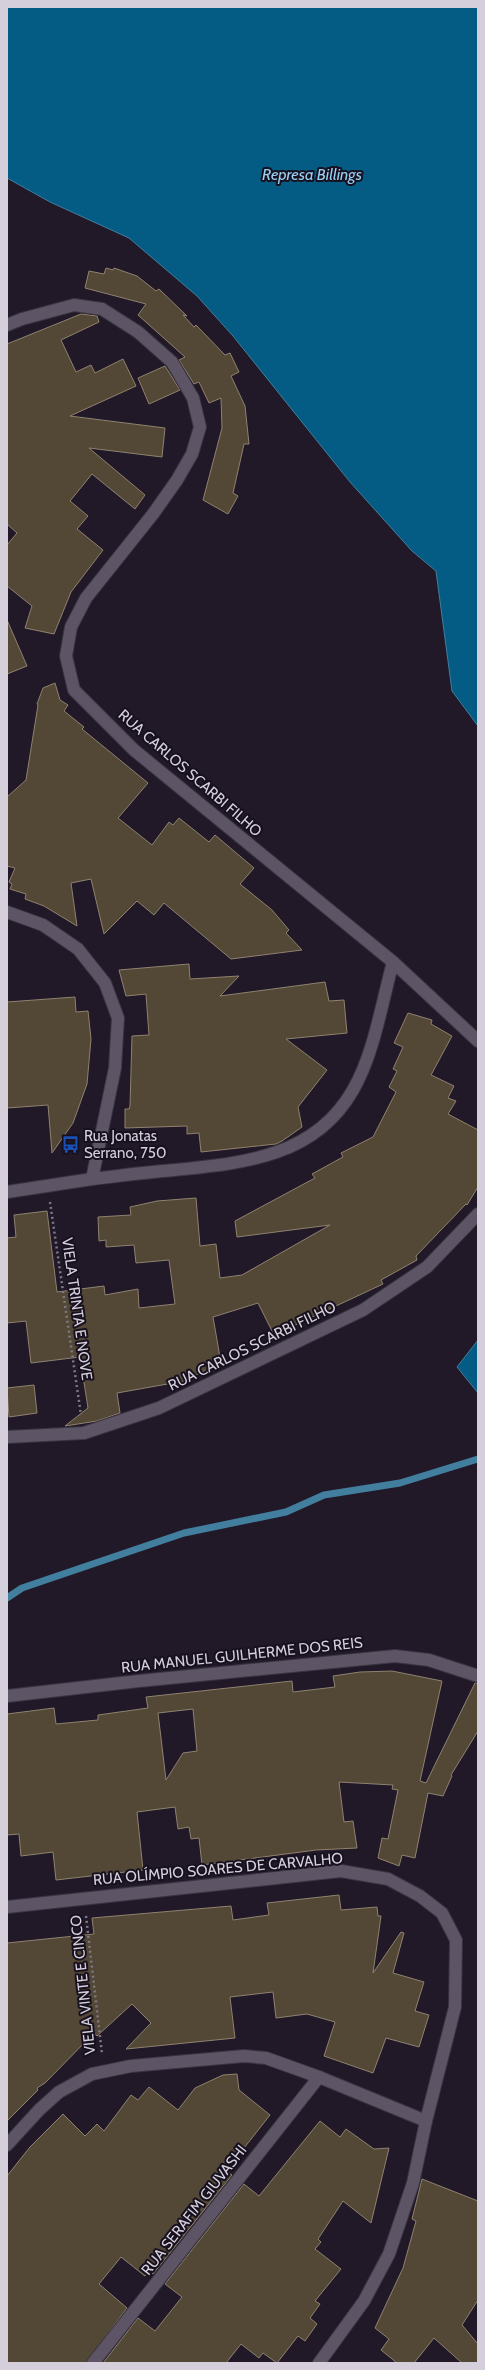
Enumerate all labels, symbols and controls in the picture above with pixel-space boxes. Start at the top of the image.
water label: Represa Billings [262,165,362,184]
street label: RUA CARLOS SCARBI FILHO [115,706,265,840]
place label: Rua Jonatas Serrano, 750 [84,1127,166,1162]
bus stop icon: Rua Jonatas Serrano, 750 [61,1135,81,1155]
street label: VIELA TRINTA E NOVE [58,1237,96,1381]
street label: RUA CARLOS SCARBI FILHO [165,1297,339,1395]
street label: RUA MANUEL GUILHERME DOS REIS [120,1633,364,1677]
street label: RUA OLÍMPIO SOARES DE CARVALHO [92,1848,344,1889]
street label: VIELA VINTE E CINCO [67,1914,99,2056]
street label: RUA SERAFIM GIUVASHI [138,2141,250,2279]

